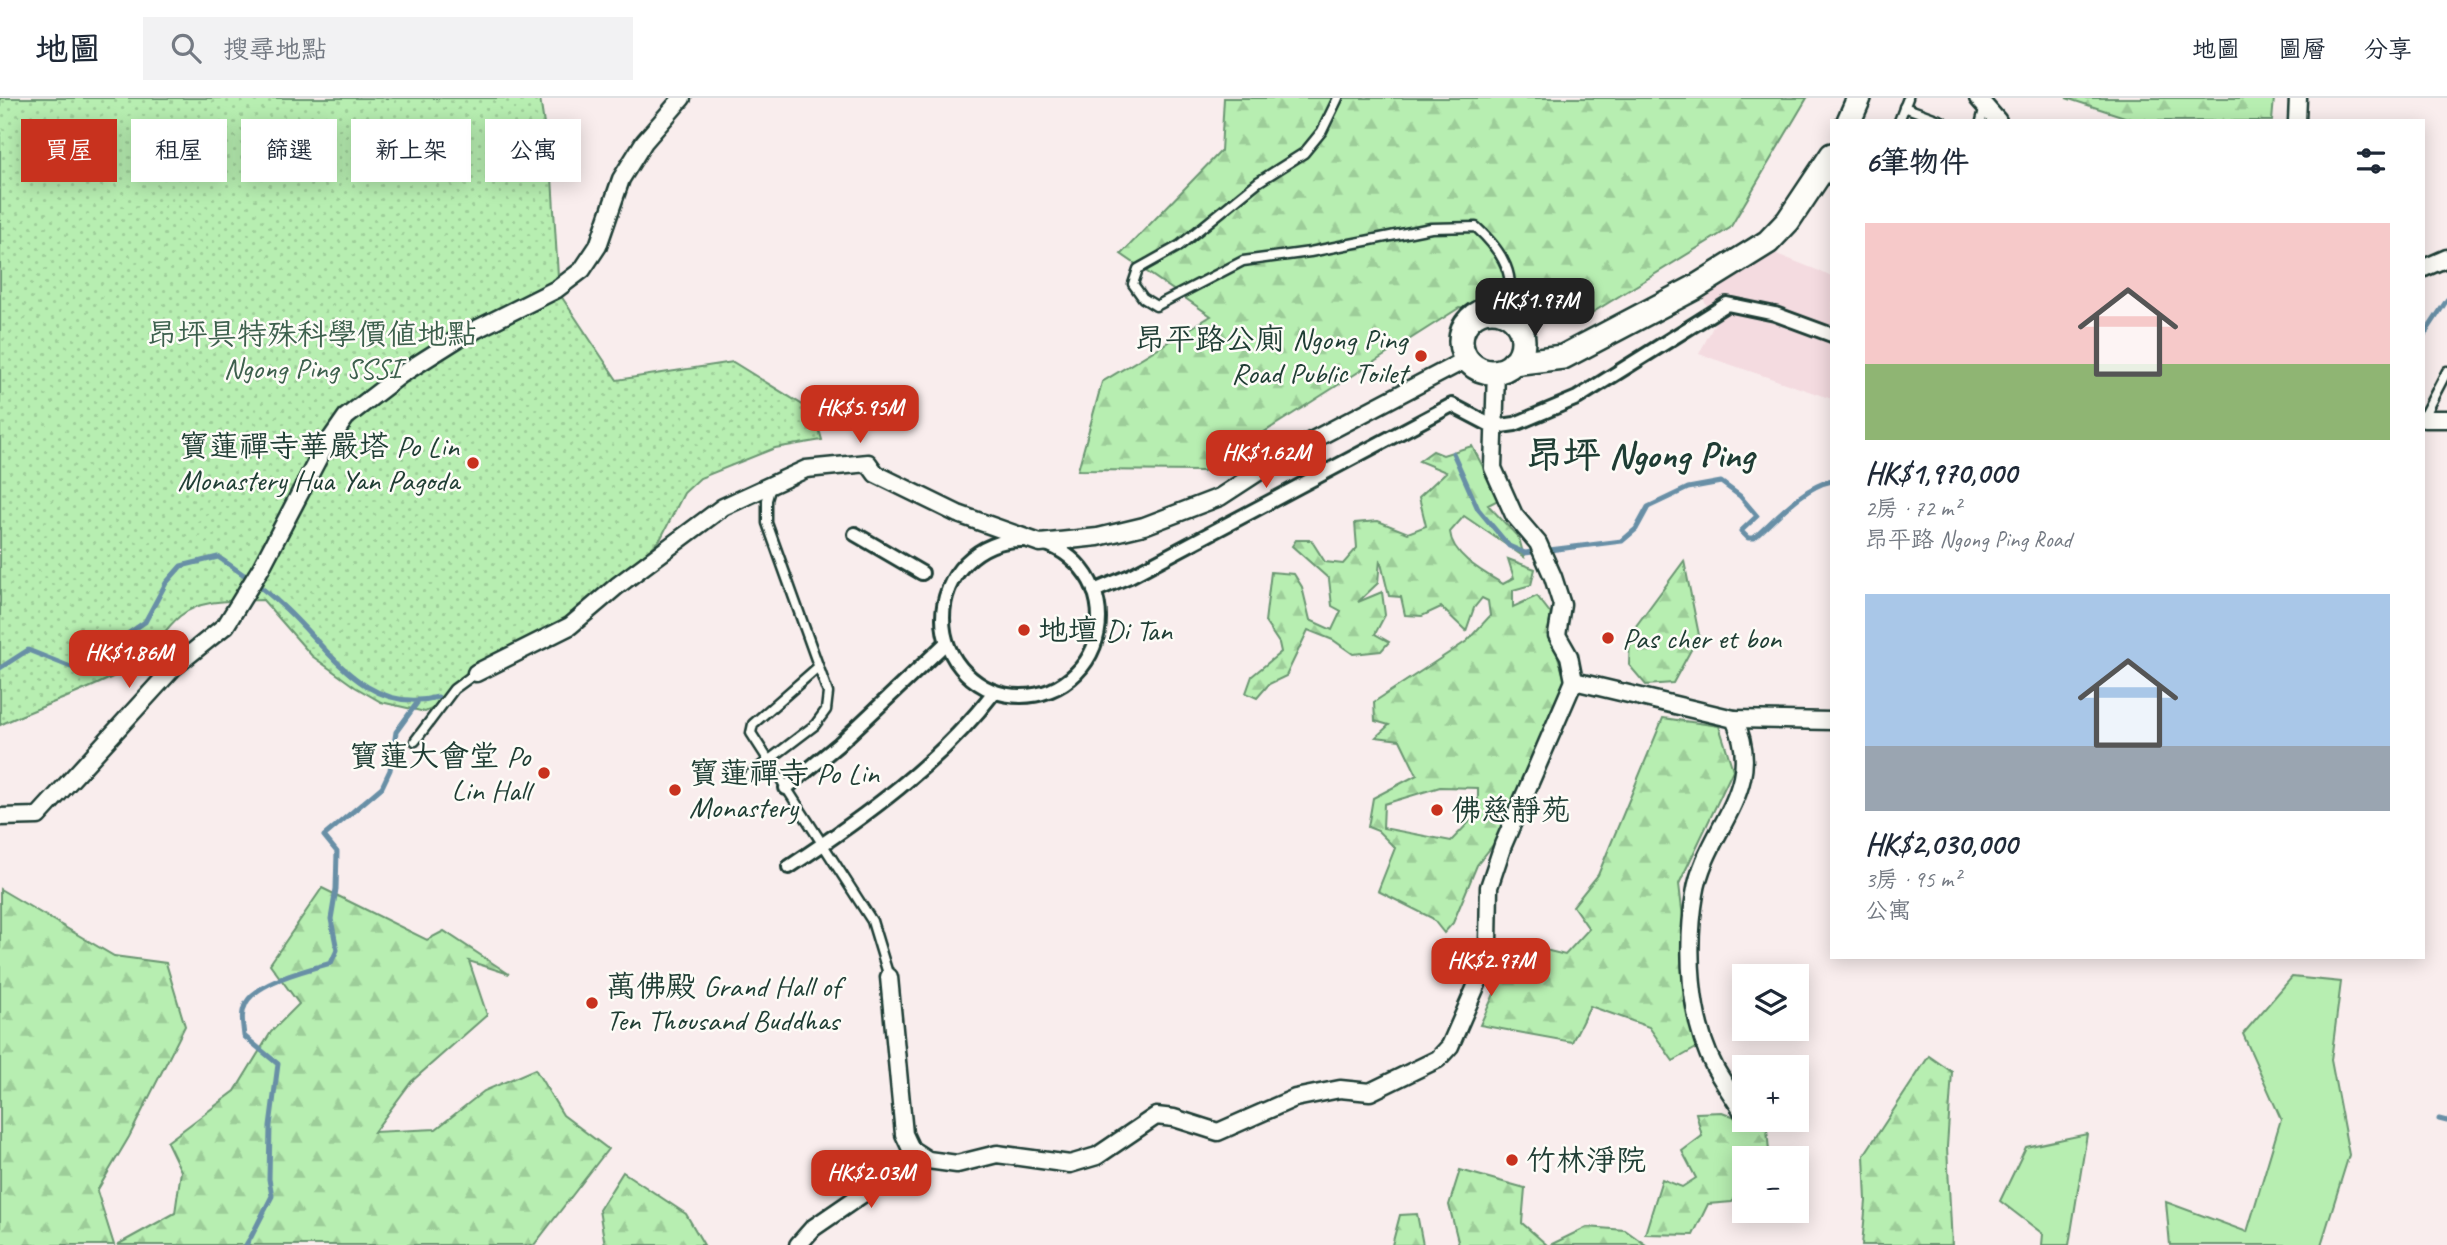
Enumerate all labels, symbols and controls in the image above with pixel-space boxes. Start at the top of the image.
search box [143,17,633,80]
text: 地圖 [35,28,101,70]
icon: search [167,29,205,67]
text: 搜尋地點 [223,33,327,66]
text: 地圖 [2192,34,2240,64]
text: 圖層 [2278,34,2326,64]
text: 分享 [2364,34,2412,64]
chip: 買屋 [21,119,117,182]
chip: 租屋 [131,119,227,182]
chip: 篩選 [241,119,337,182]
chip: 新上架 [351,119,471,182]
chip: 公寓 [485,119,581,182]
icon: filters [2352,142,2390,180]
text: 6筆物件 [1865,143,1969,181]
icon: home [2065,269,2191,395]
pin: HK$1.97M [1463,278,1607,338]
text: HK$1.97M [1491,286,1579,315]
park label: 昂坪具特殊科學價值地點 Ngong Ping SSSI [147,315,477,387]
place label: 昂平路公廁 Ngong Ping Road Public Toilet [1135,320,1411,392]
marker: 昂平路公廁 Ngong Ping Road Public Toilet [1413,348,1429,364]
pin: HK$5.95M [788,386,932,445]
text: HK$5.95M [817,393,903,422]
place label: 寶蓮禪寺華嚴塔 Po Lin Monastery Hua Yan Pagoda [178,427,462,499]
pin: HK$1.62M [1194,430,1338,490]
district label: 昂坪 Ngong Ping [1526,431,1757,478]
text: HK$1.62M [1222,438,1310,467]
text: HK$1,970,000 [1865,454,2017,492]
marker: 寶蓮禪寺華嚴塔 Po Lin Monastery Hua Yan Pagoda [465,455,481,471]
text: 2房 · 72 m² [1865,494,1960,523]
text: 昂平路 Ngong Ping Road [1865,525,2072,554]
place label: 地壇 Di Tan [1038,611,1173,649]
place label: Pas cher et bon [1622,619,1783,657]
marker: 地壇 Di Tan [1016,622,1032,638]
pin: HK$1.86M [57,630,201,690]
marker: Pas cher et bon [1600,630,1616,646]
text: HK$1.86M [85,638,173,667]
icon: home [2065,640,2191,766]
place label: 寶蓮大會堂 Po Lin Hall [349,737,535,809]
place label: 寶蓮禪寺 Po Lin Monastery [689,754,881,826]
marker: 寶蓮大會堂 Po Lin Hall [536,765,552,781]
marker: 寶蓮禪寺 Po Lin Monastery [667,782,683,798]
place label: 佛慈靜苑 [1451,791,1571,829]
marker: 佛慈靜苑 [1429,802,1445,818]
text: HK$2,030,000 [1865,825,2017,863]
text: 3房 · 95 m² [1865,865,1960,894]
text: 公寓 [1865,896,1911,925]
pin: HK$2.97M [1419,939,1563,998]
text: HK$2.97M [1447,946,1535,975]
map controls [1732,964,1809,1223]
button: layers [1732,964,1809,1041]
place label: 萬佛殿 Grand Hall of Ten Thousand Buddhas [606,967,847,1039]
marker: 萬佛殿 Grand Hall of Ten Thousand Buddhas [584,995,600,1011]
button: + [1732,1055,1809,1132]
place label: 竹林淨院 [1526,1141,1646,1179]
button: − [1732,1146,1809,1223]
pin: HK$2.03M [799,1150,943,1210]
marker: 竹林淨院 [1504,1152,1520,1168]
text: HK$2.03M [827,1158,915,1187]

